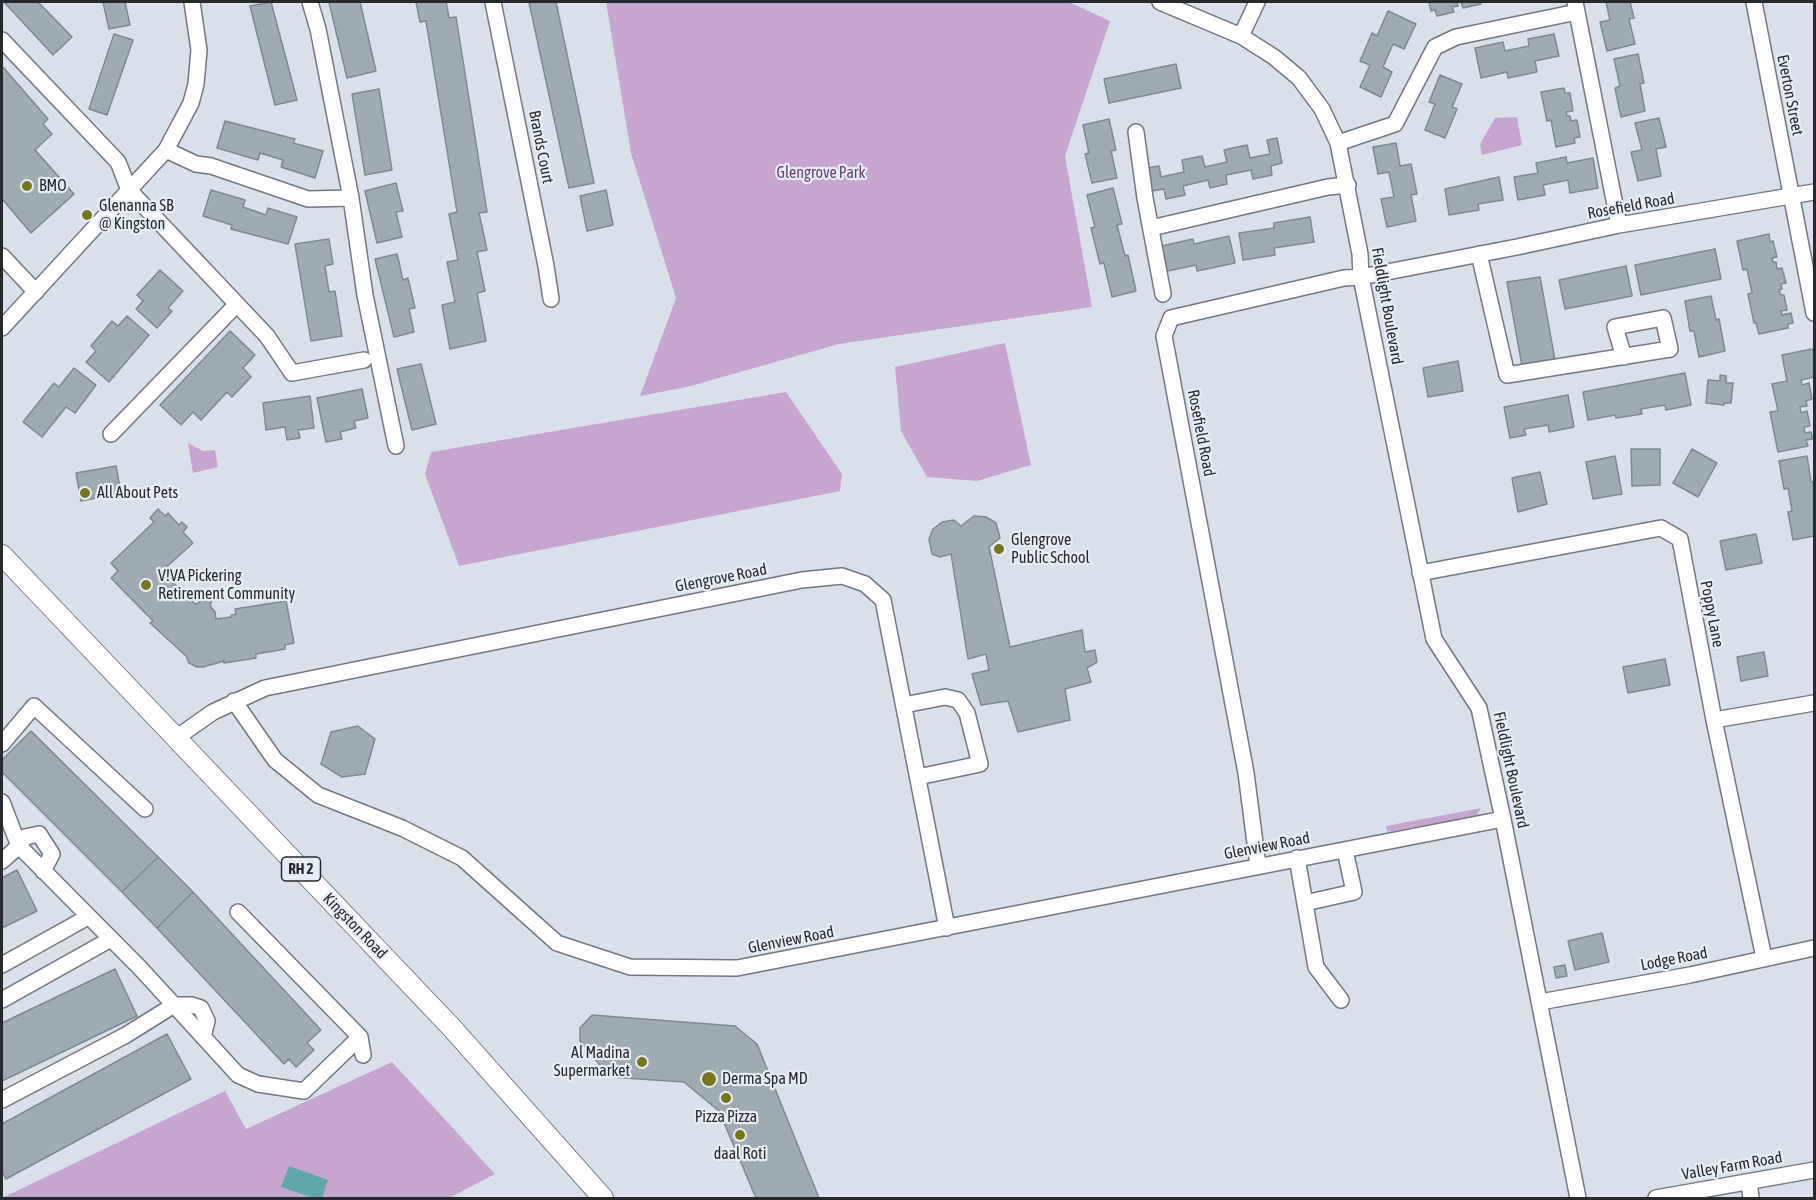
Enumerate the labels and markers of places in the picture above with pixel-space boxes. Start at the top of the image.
place label: BMO [39,176,67,196]
marker: BMO [20,179,34,193]
place label: Glenanna SB @ Kingston [99,196,173,234]
marker: Glenanna SB @ Kingston [80,208,94,222]
place label: All About Pets [97,483,178,503]
marker: All About Pets [78,486,92,500]
place label: Glengrove Public School [1011,530,1090,568]
marker: Glengrove Public School [992,542,1006,556]
place label: V!VA Pickering Retirement Community [158,566,295,604]
marker: V!VA Pickering Retirement Community [139,578,153,592]
place label: Al Madina Supermarket [554,1043,630,1081]
marker: Al Madina Supermarket [635,1055,649,1069]
place label: Derma Spa MD [722,1069,808,1089]
marker: Derma Spa MD [700,1070,718,1088]
marker: Pizza Pizza [719,1091,733,1105]
place label: Pizza Pizza [695,1107,757,1127]
marker: daal Roti [733,1128,747,1142]
place label: daal Roti [714,1144,766,1164]

